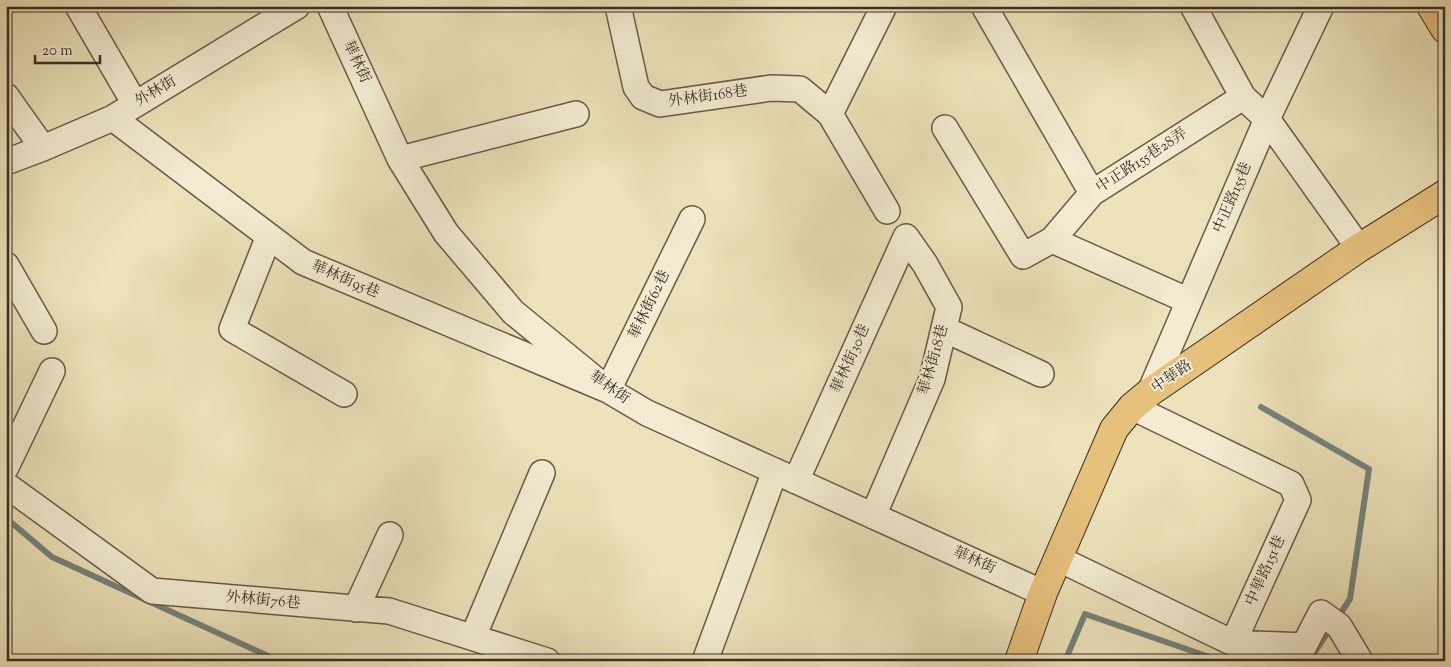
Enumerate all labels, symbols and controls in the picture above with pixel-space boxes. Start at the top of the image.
scale bar [35,32,100,64]
street label: 華林街 [337,37,375,87]
text: 20 m [42,41,73,62]
street label: 外林街 [131,71,181,113]
street label: 外林街168巷 [667,81,749,113]
street label: 中正路155巷28弄 [1092,124,1192,198]
street label: 中正路155巷 [1209,159,1257,237]
street label: 華林街95巷 [307,256,383,304]
street label: 華林街62巷 [624,267,676,343]
street label: 華林街30巷 [826,321,876,397]
street label: 華林街18巷 [914,322,954,398]
street label: 中華路 [1148,355,1196,399]
street label: 華林街 [585,366,633,410]
street label: 中華路151巷 [1241,532,1291,610]
street label: 華林街 [949,542,999,580]
street label: 外林街76巷 [225,587,301,615]

